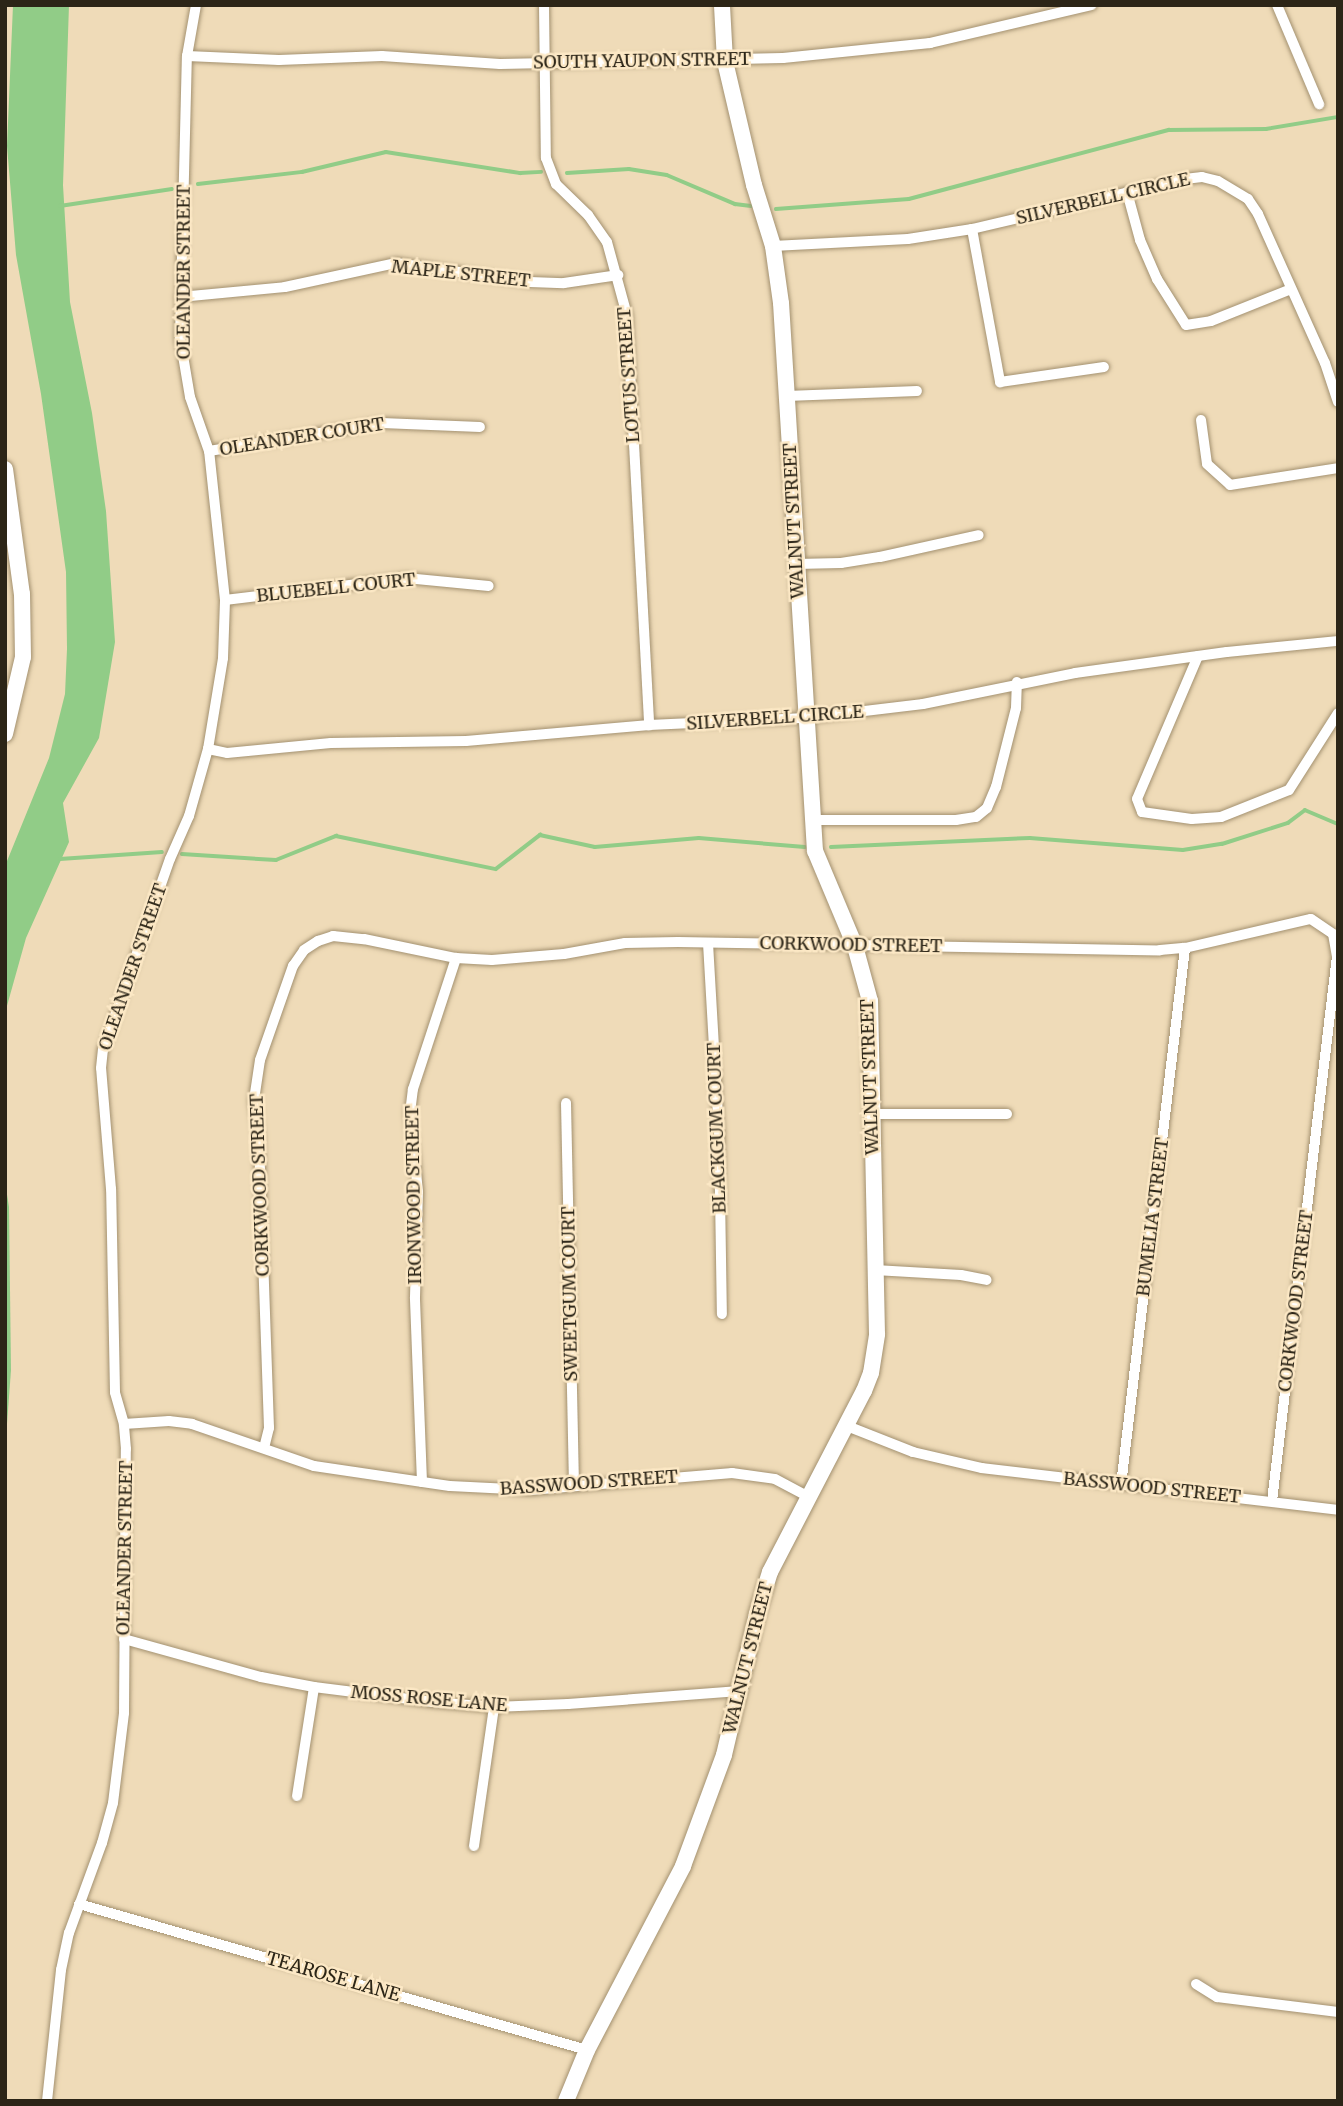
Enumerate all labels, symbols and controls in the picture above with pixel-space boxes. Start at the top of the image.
street label: SOUTH YAUPON STREET [533,48,751,74]
street label: SILVERBELL CIRCLE [1014,168,1192,230]
street label: OLEANDER STREET [173,185,195,359]
street label: MAPLE STREET [390,256,532,292]
street label: LOTUS STREET [613,306,645,444]
street label: OLEANDER COURT [218,413,386,461]
street label: WALNUT STREET [779,443,809,599]
street label: BLUEBELL COURT [255,569,417,607]
street label: SILVERBELL CIRCLE [686,701,864,735]
street label: OLEANDER STREET [94,881,172,1053]
street label: CORKWOOD STREET [759,933,943,957]
street label: WALNUT STREET [856,999,884,1155]
street label: BLACKGUM COURT [703,1042,731,1214]
street label: CORKWOOD STREET [246,1093,274,1277]
street label: IRONWOOD STREET [402,1105,426,1285]
street label: BUMELIA STREET [1133,1136,1173,1298]
street label: SWEETGUM COURT [558,1206,582,1382]
street label: CORKWOOD STREET [1274,1209,1318,1393]
street label: OLEANDER STREET [113,1461,137,1635]
street label: BASSWOOD STREET [499,1466,679,1500]
street label: BASSWOOD STREET [1062,1468,1242,1508]
street label: WALNUT STREET [719,1580,777,1736]
street label: MOSS ROSE LANE [350,1681,508,1717]
street label: TEAROSE LANE [264,1948,402,2006]

